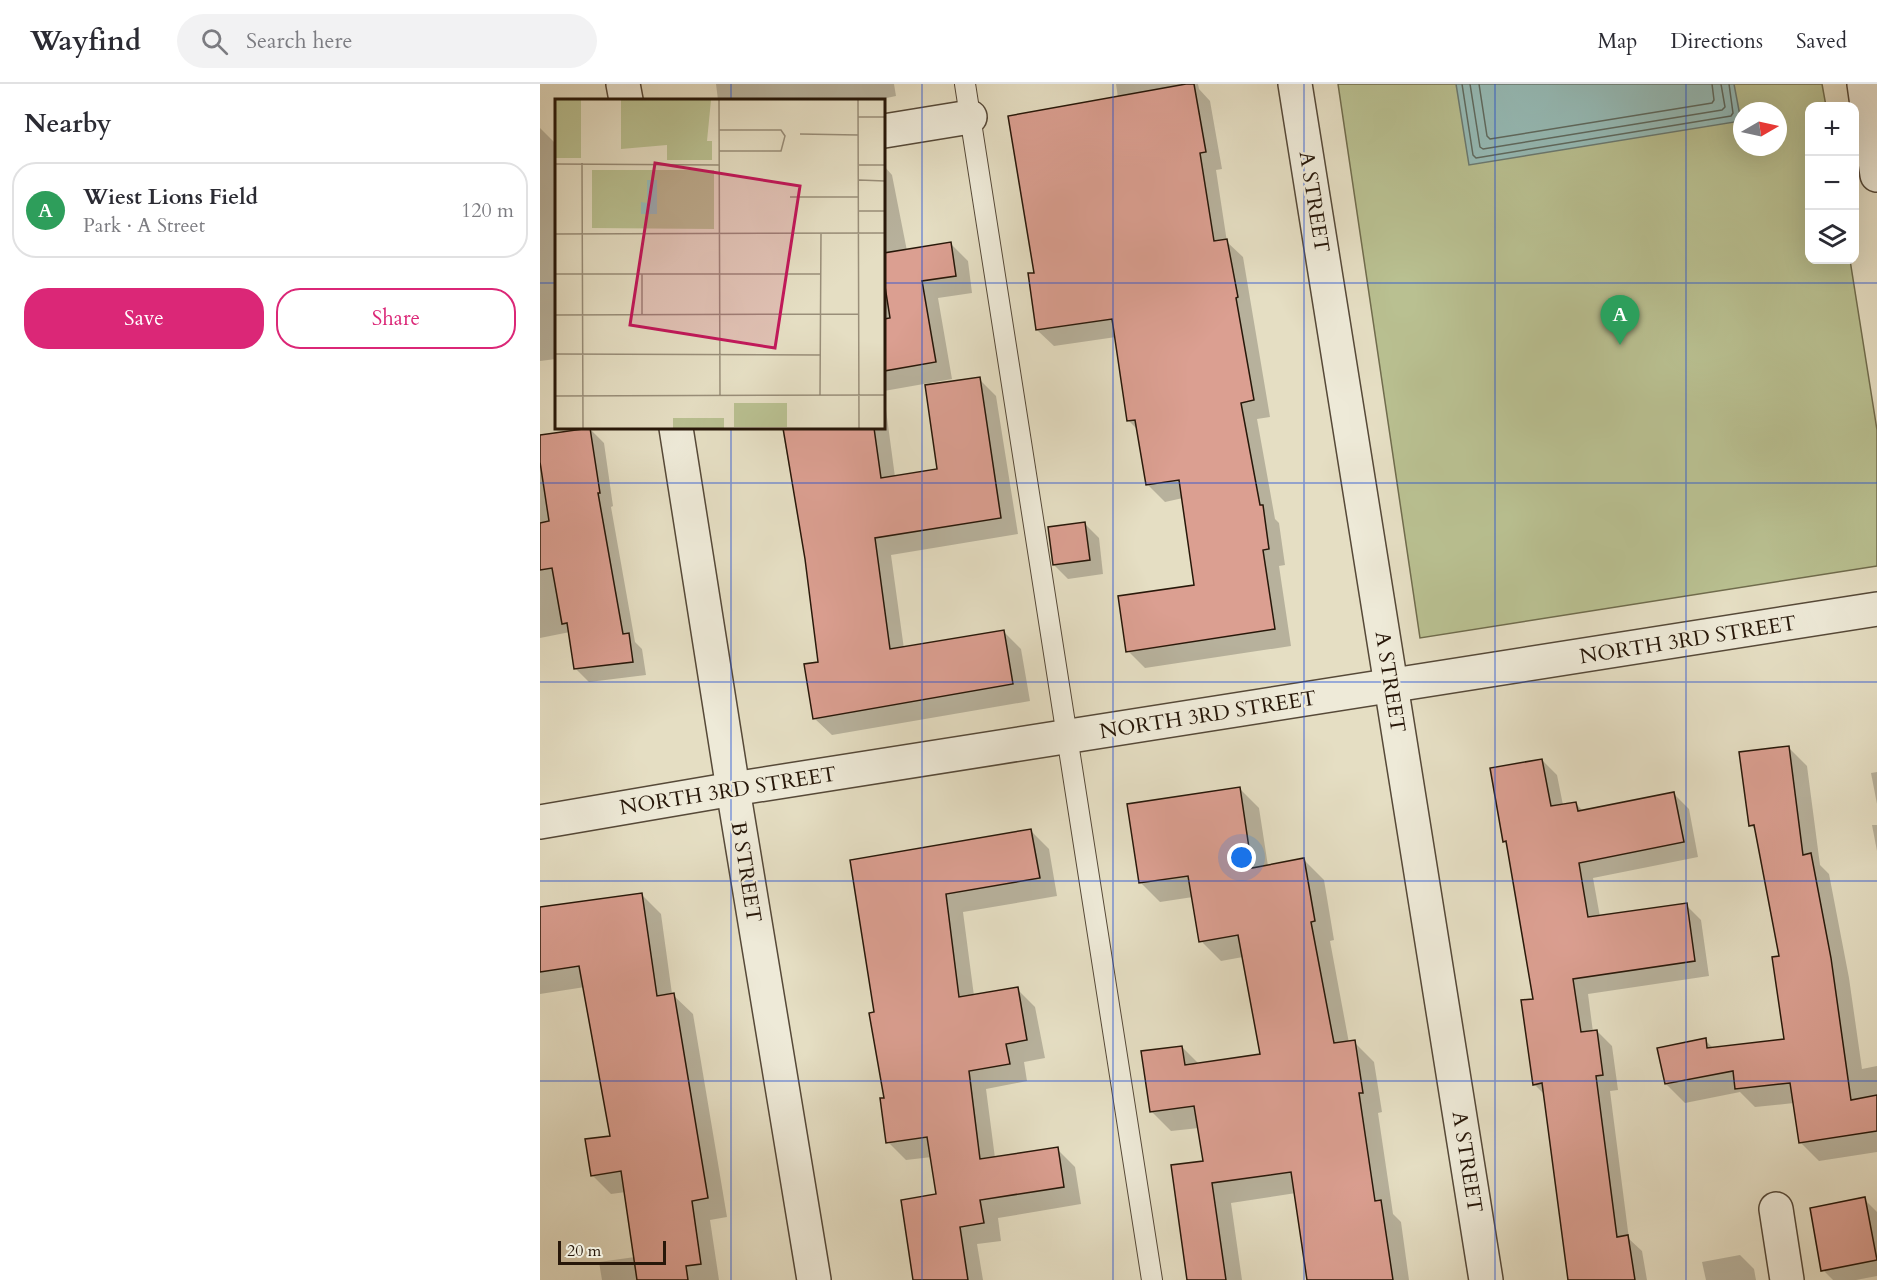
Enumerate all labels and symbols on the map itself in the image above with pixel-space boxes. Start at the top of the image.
inset map [555,99,885,429]
north arrow [1733,102,1787,156]
street label: A STREET [1292,149,1336,255]
pin: A [1600,296,1640,345]
street label: NORTH 3RD STREET [1578,609,1798,671]
street label: A STREET [1368,629,1412,735]
street label: NORTH 3RD STREET [1098,684,1318,746]
street label: NORTH 3RD STREET [618,760,838,822]
street label: B STREET [724,819,768,925]
your location [1227,843,1256,872]
street label: A STREET [1445,1109,1489,1215]
scale bar [558,1238,666,1266]

